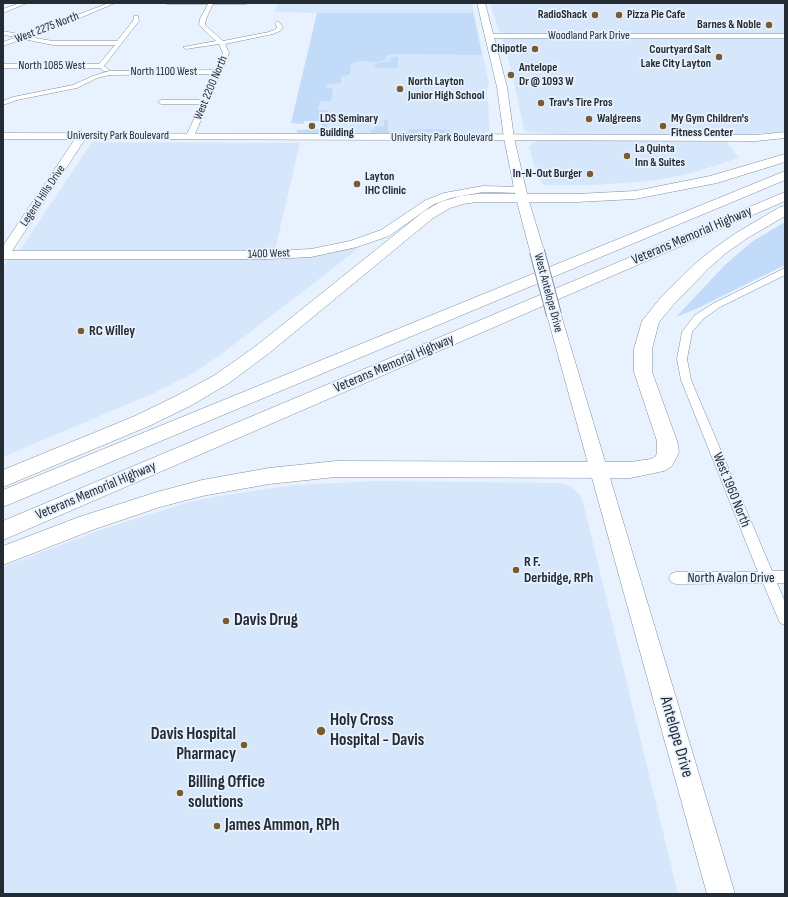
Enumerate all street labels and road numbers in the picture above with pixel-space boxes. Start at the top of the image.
street label: West 2275 North [13,9,81,47]
street label: Woodland Park Drive [548,29,630,43]
street label: West 2200 North [191,54,231,122]
street label: North 1085 West [18,59,86,73]
street label: North 1100 West [131,65,197,79]
street label: University Park Boulevard [67,129,169,143]
street label: University Park Boulevard [391,131,493,145]
street label: Legend Hills Drive [17,163,69,229]
street label: Veterans Memorial Highway [629,203,755,269]
street label: 1400 West [248,246,290,262]
street label: West Antelope Drive [531,252,565,334]
street label: Veterans Memorial Highway [331,331,457,397]
street label: West 1960 North [708,450,754,530]
street label: Veterans Memorial Highway [33,458,159,524]
street label: North Avalon Drive [687,570,775,586]
street label: Antelope Drive [655,694,697,780]

